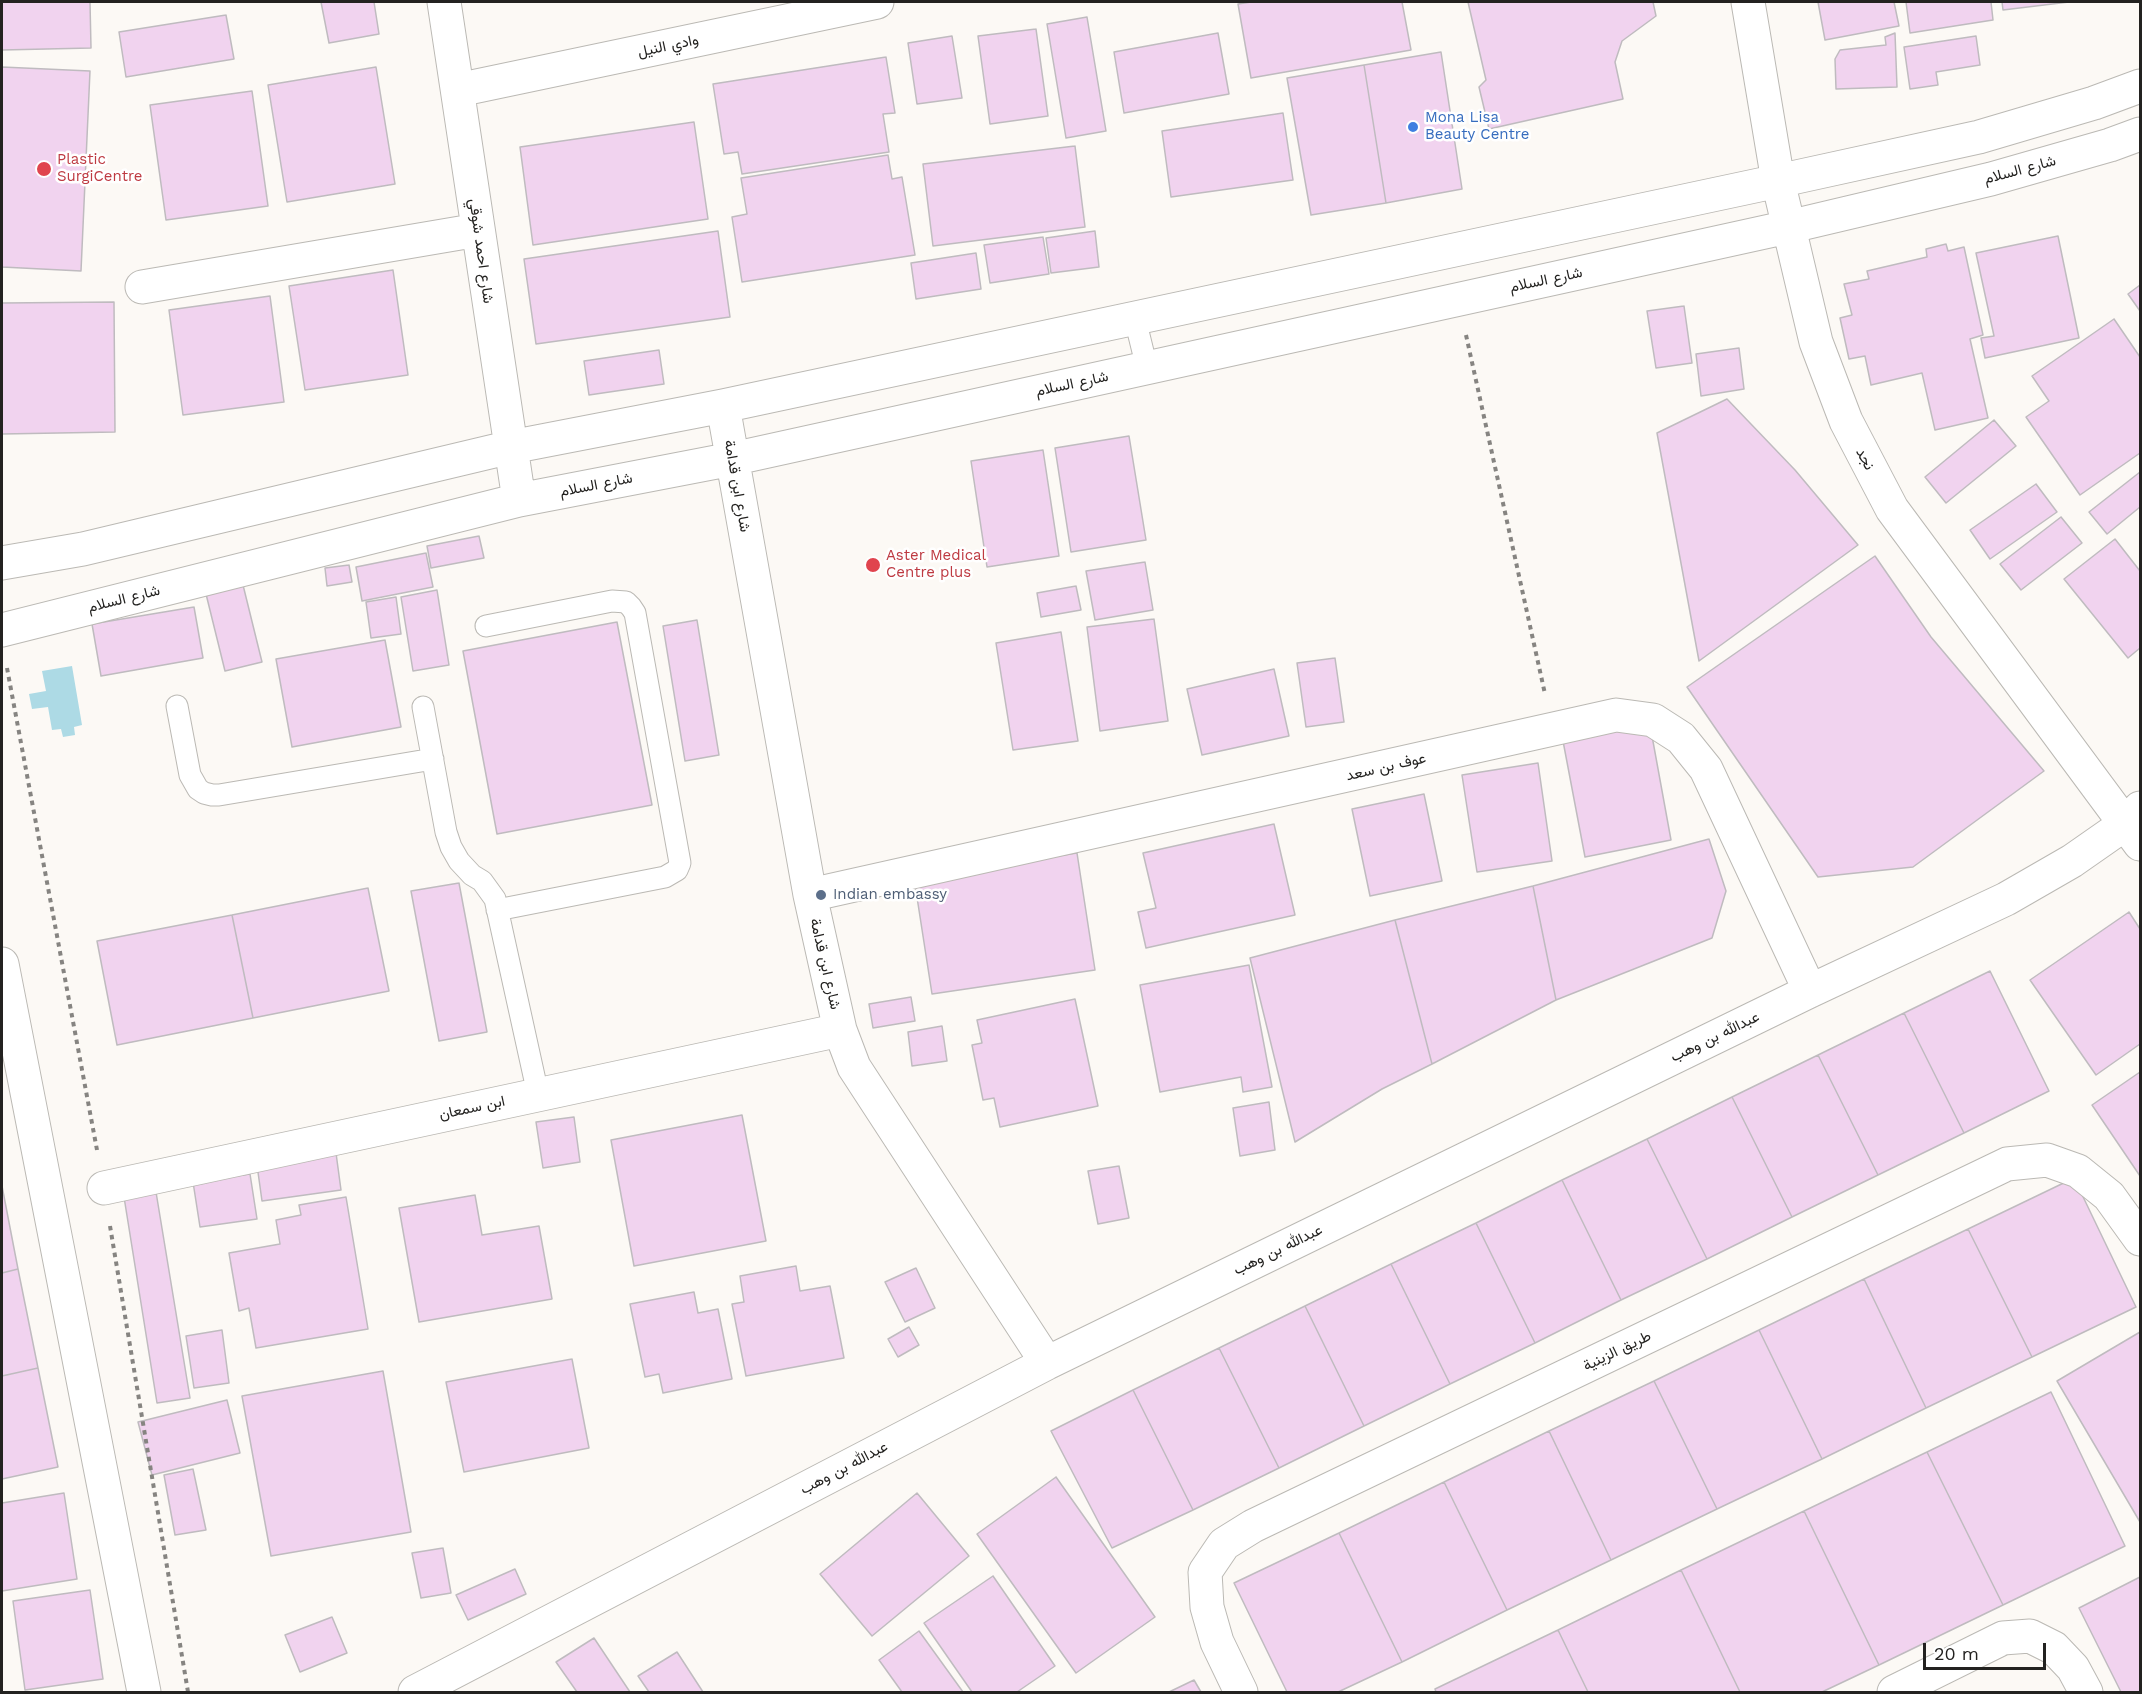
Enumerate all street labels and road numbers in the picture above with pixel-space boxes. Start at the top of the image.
street label: وادي النيل [636,31,700,61]
street label: شارع السلام [1982,152,2058,188]
street label: شارع احمد شوقي [465,197,497,305]
street label: شارع السلام [1508,264,1584,296]
street label: شارع السلام [1034,368,1110,400]
street label: شارع ابن قدامة [720,439,754,533]
street label: نجد [1852,445,1878,473]
street label: شارع السلام [558,469,634,501]
street label: شارع السلام [86,581,162,617]
street label: عوف بن سعد [1344,749,1428,785]
street label: شارع ابن قدامة [806,917,844,1011]
street label: عبدالله بن وهب [1668,1008,1762,1066]
street label: ابن سمعان [437,1092,507,1124]
street label: عبدالله بن وهب [1231,1221,1325,1279]
street label: طريق الزينية [1580,1327,1654,1375]
street label: عبدالله بن وهب [797,1437,891,1499]

